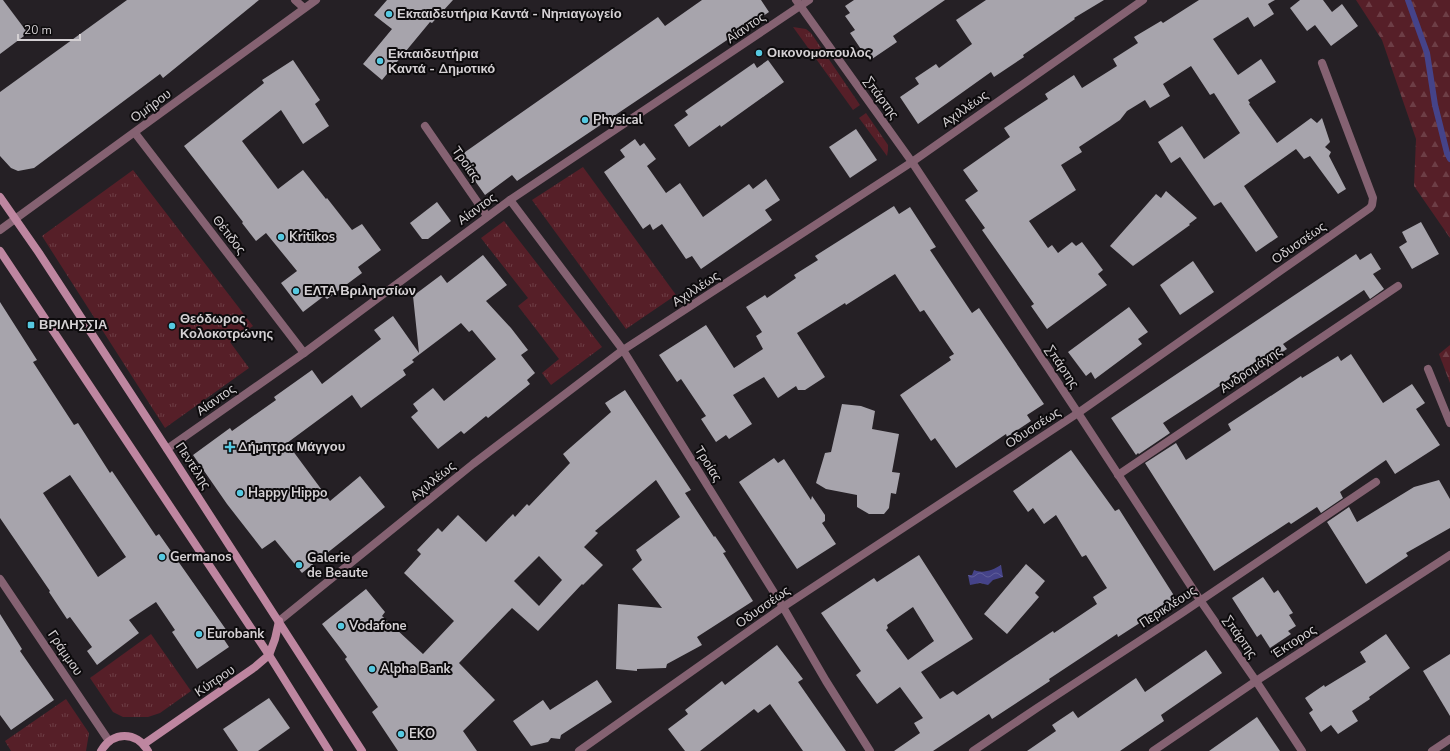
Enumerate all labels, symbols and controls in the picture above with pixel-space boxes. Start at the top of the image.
place label: Εκπαιδευτήρια Καντά - Νηπιαγωγείο [397,5,622,23]
street label: Αίαντος [723,8,769,48]
marker: Εκπαιδευτήρια Καντά - Νηπιαγωγείο [384,9,394,19]
scale bar [18,16,80,42]
text: 20 m [24,22,52,38]
place label: Οικονομοπουλος [767,44,872,62]
place label: Εκπαιδευτήρια Καντά - Δημοτικό [388,45,495,78]
marker: Οικονομοπουλος [754,48,764,58]
marker: Εκπαιδευτήρια Καντά - Δημοτικό [375,56,385,66]
street label: Σπάρτης [859,73,903,123]
street label: Ομήρου [127,85,175,127]
street label: Αχιλλέως [938,86,992,132]
place label: Physical [593,111,644,129]
marker: Physical [580,115,590,125]
street label: Τροίας [447,143,485,185]
street label: Αίαντος [454,189,500,229]
street label: Θέτιδος [208,212,250,258]
street label: Οδυσσέως [1268,218,1330,268]
place label: Kritikos [289,228,335,246]
marker: Kritikos [276,232,286,242]
street label: Αχιλλέως [669,267,723,311]
place label: ΕΛΤΑ Βριλησσίων [304,282,416,300]
marker: ΕΛΤΑ Βριλησσίων [291,286,301,296]
place label: Θεόδωρος Κολοκοτρώνης [180,310,273,343]
place label: ΒΡΙΛΗΣΣΙΑ [39,316,108,334]
marker: ΒΡΙΛΗΣΣΙΑ [26,320,36,330]
marker: Θεόδωρος Κολοκοτρώνης [167,321,177,331]
street label: Σπάρτης [1041,342,1083,392]
street label: Ανδρομάχης [1216,342,1286,398]
street label: Αίαντος [193,380,239,420]
street label: Οδυσσέως [1002,403,1064,453]
place label: Δήμητρα Μάγγου [238,438,346,456]
street label: Πεντέλης [171,439,215,493]
marker: Δήμητρα Μάγγου [225,442,235,452]
street label: Τροίας [690,443,726,485]
street label: Αχιλλέως [407,457,459,505]
place label: Happy Hippo [248,484,327,502]
marker: Happy Hippo [235,488,245,498]
place label: Germanos [170,548,232,566]
place label: Galerie de Beaute [307,549,368,582]
marker: Germanos [157,552,167,562]
marker: Galerie de Beaute [294,560,304,570]
street label: Οδυσσέως [732,582,794,632]
street label: Περικλέους [1136,582,1200,632]
street label: Σπάρτης [1219,612,1261,662]
place label: Vodafone [348,617,407,635]
marker: Vodafone [336,621,346,631]
street label: Έκτορος [1267,621,1320,664]
place label: Eurobank [207,625,265,643]
street label: Γράμμου [43,627,87,679]
marker: Eurobank [194,629,204,639]
place label: Alpha Bank [380,660,452,678]
street label: Κύπρου [191,661,239,701]
marker: Alpha Bank [367,664,377,674]
place label: EKO [409,725,435,743]
marker: EKO [396,729,406,739]

